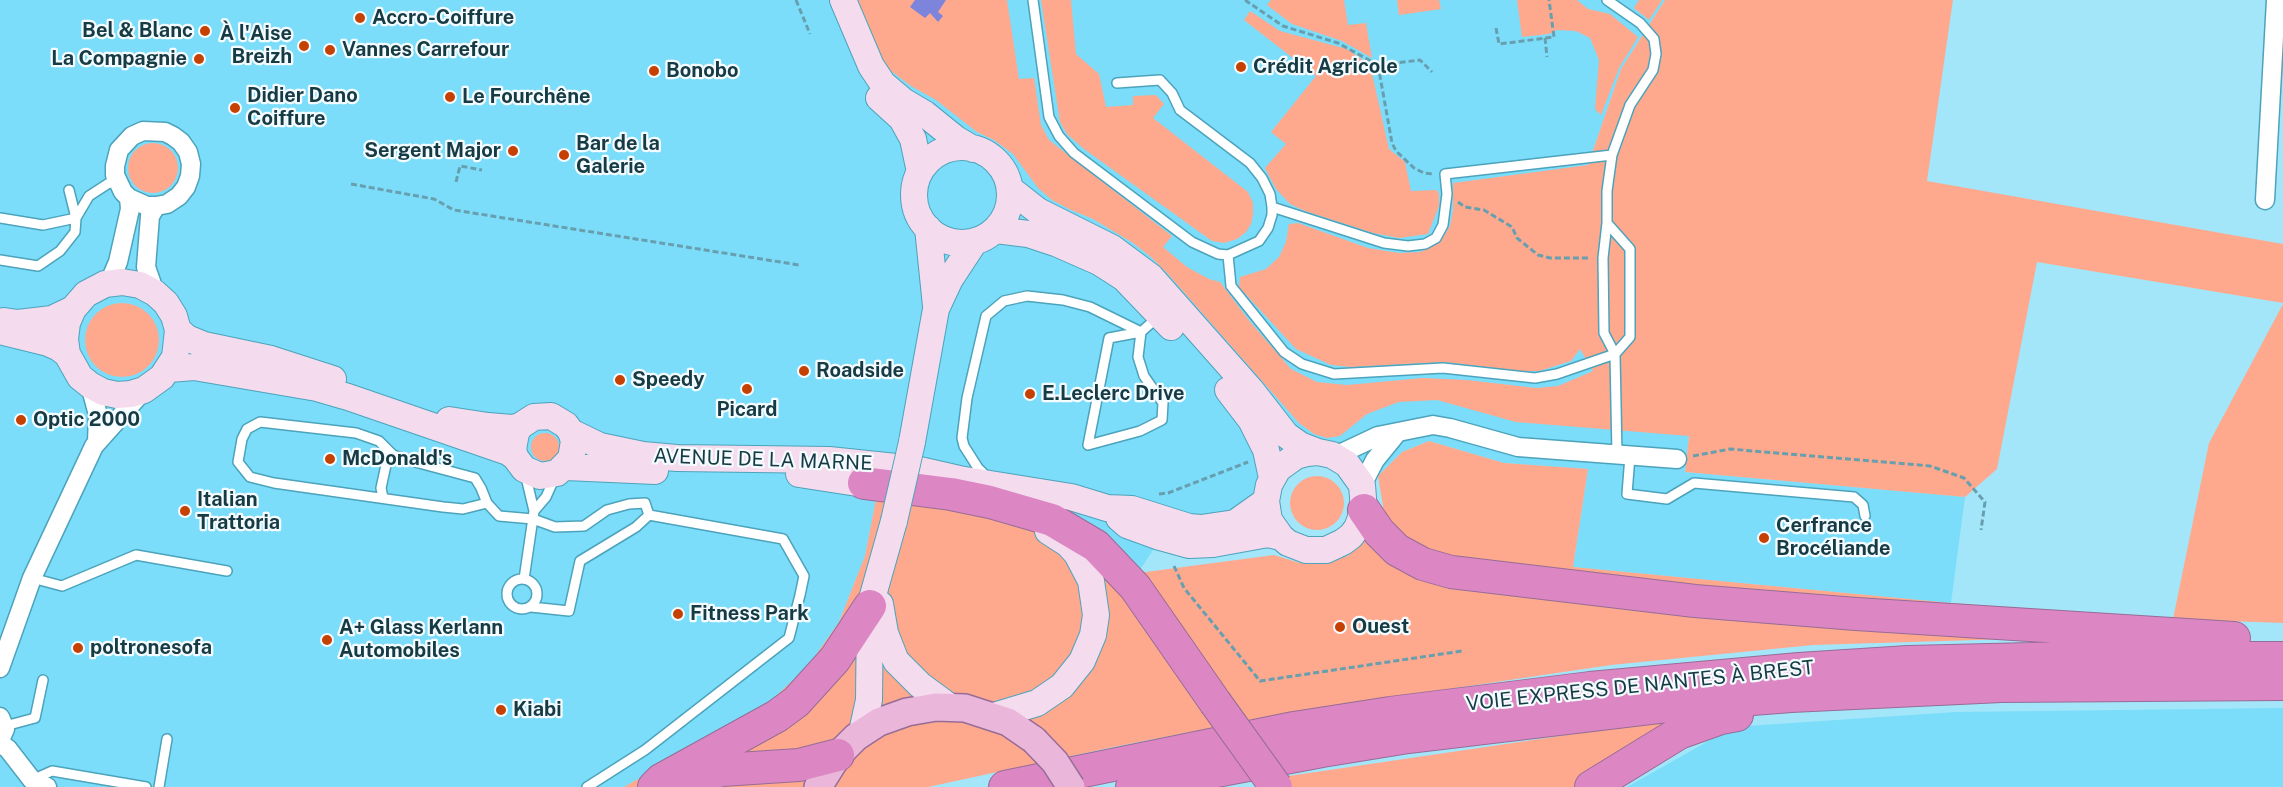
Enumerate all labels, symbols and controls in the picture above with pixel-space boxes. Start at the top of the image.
place label: Accro-Coiffure [372,6,514,30]
marker: Accro-Coiffure [353,11,367,25]
place label: Bel & Blanc [82,19,193,43]
place label: À l'Aise Breizh [220,22,292,69]
marker: Bel & Blanc [198,24,212,38]
place label: Vannes Carrefour [342,38,509,62]
marker: À l'Aise Breizh [297,39,311,53]
marker: Vannes Carrefour [323,43,337,57]
place label: La Compagnie [51,47,187,71]
marker: La Compagnie [192,52,206,66]
place label: Crédit Agricole [1253,55,1398,79]
place label: Bonobo [666,59,738,83]
marker: Crédit Agricole [1234,60,1248,74]
marker: Bonobo [647,64,661,78]
place label: Didier Dano Coiffure [247,84,358,131]
place label: Le Fourchêne [462,85,591,109]
marker: Le Fourchêne [443,90,457,104]
marker: Didier Dano Coiffure [228,101,242,115]
place label: Bar de la Galerie [576,132,660,179]
place label: Sergent Major [364,139,501,163]
marker: Sergent Major [506,144,520,158]
marker: Bar de la Galerie [557,148,571,162]
place label: Roadside [816,359,904,383]
marker: Roadside [797,364,811,378]
place label: Speedy [632,368,704,392]
marker: Speedy [613,373,627,387]
marker: Picard [740,382,754,396]
place label: E.Leclerc Drive [1042,382,1185,406]
marker: E.Leclerc Drive [1023,387,1037,401]
place label: Picard [717,398,777,422]
place label: Optic 2000 [33,408,140,432]
marker: Optic 2000 [14,413,28,427]
street label: AVENUE DE LA MARNE [653,444,873,476]
place label: McDonald's [342,447,452,471]
marker: McDonald's [323,452,337,466]
place label: Italian Trattoria [197,488,280,535]
marker: Italian Trattoria [178,504,192,518]
place label: Cerfrance Brocéliande [1776,514,1891,561]
marker: Cerfrance Brocéliande [1757,531,1771,545]
place label: Fitness Park [690,602,809,626]
marker: Fitness Park [671,607,685,621]
place label: Ouest [1352,615,1409,639]
place label: A+ Glass Kerlann Automobiles [339,616,503,663]
marker: Ouest [1333,620,1347,634]
marker: A+ Glass Kerlann Automobiles [320,633,334,647]
place label: poltronesofa [90,636,212,660]
marker: poltronesofa [71,641,85,655]
street label: VOIE EXPRESS DE NANTES À BREST [1465,656,1815,716]
place label: Kiabi [513,698,562,722]
marker: Kiabi [494,703,508,717]

